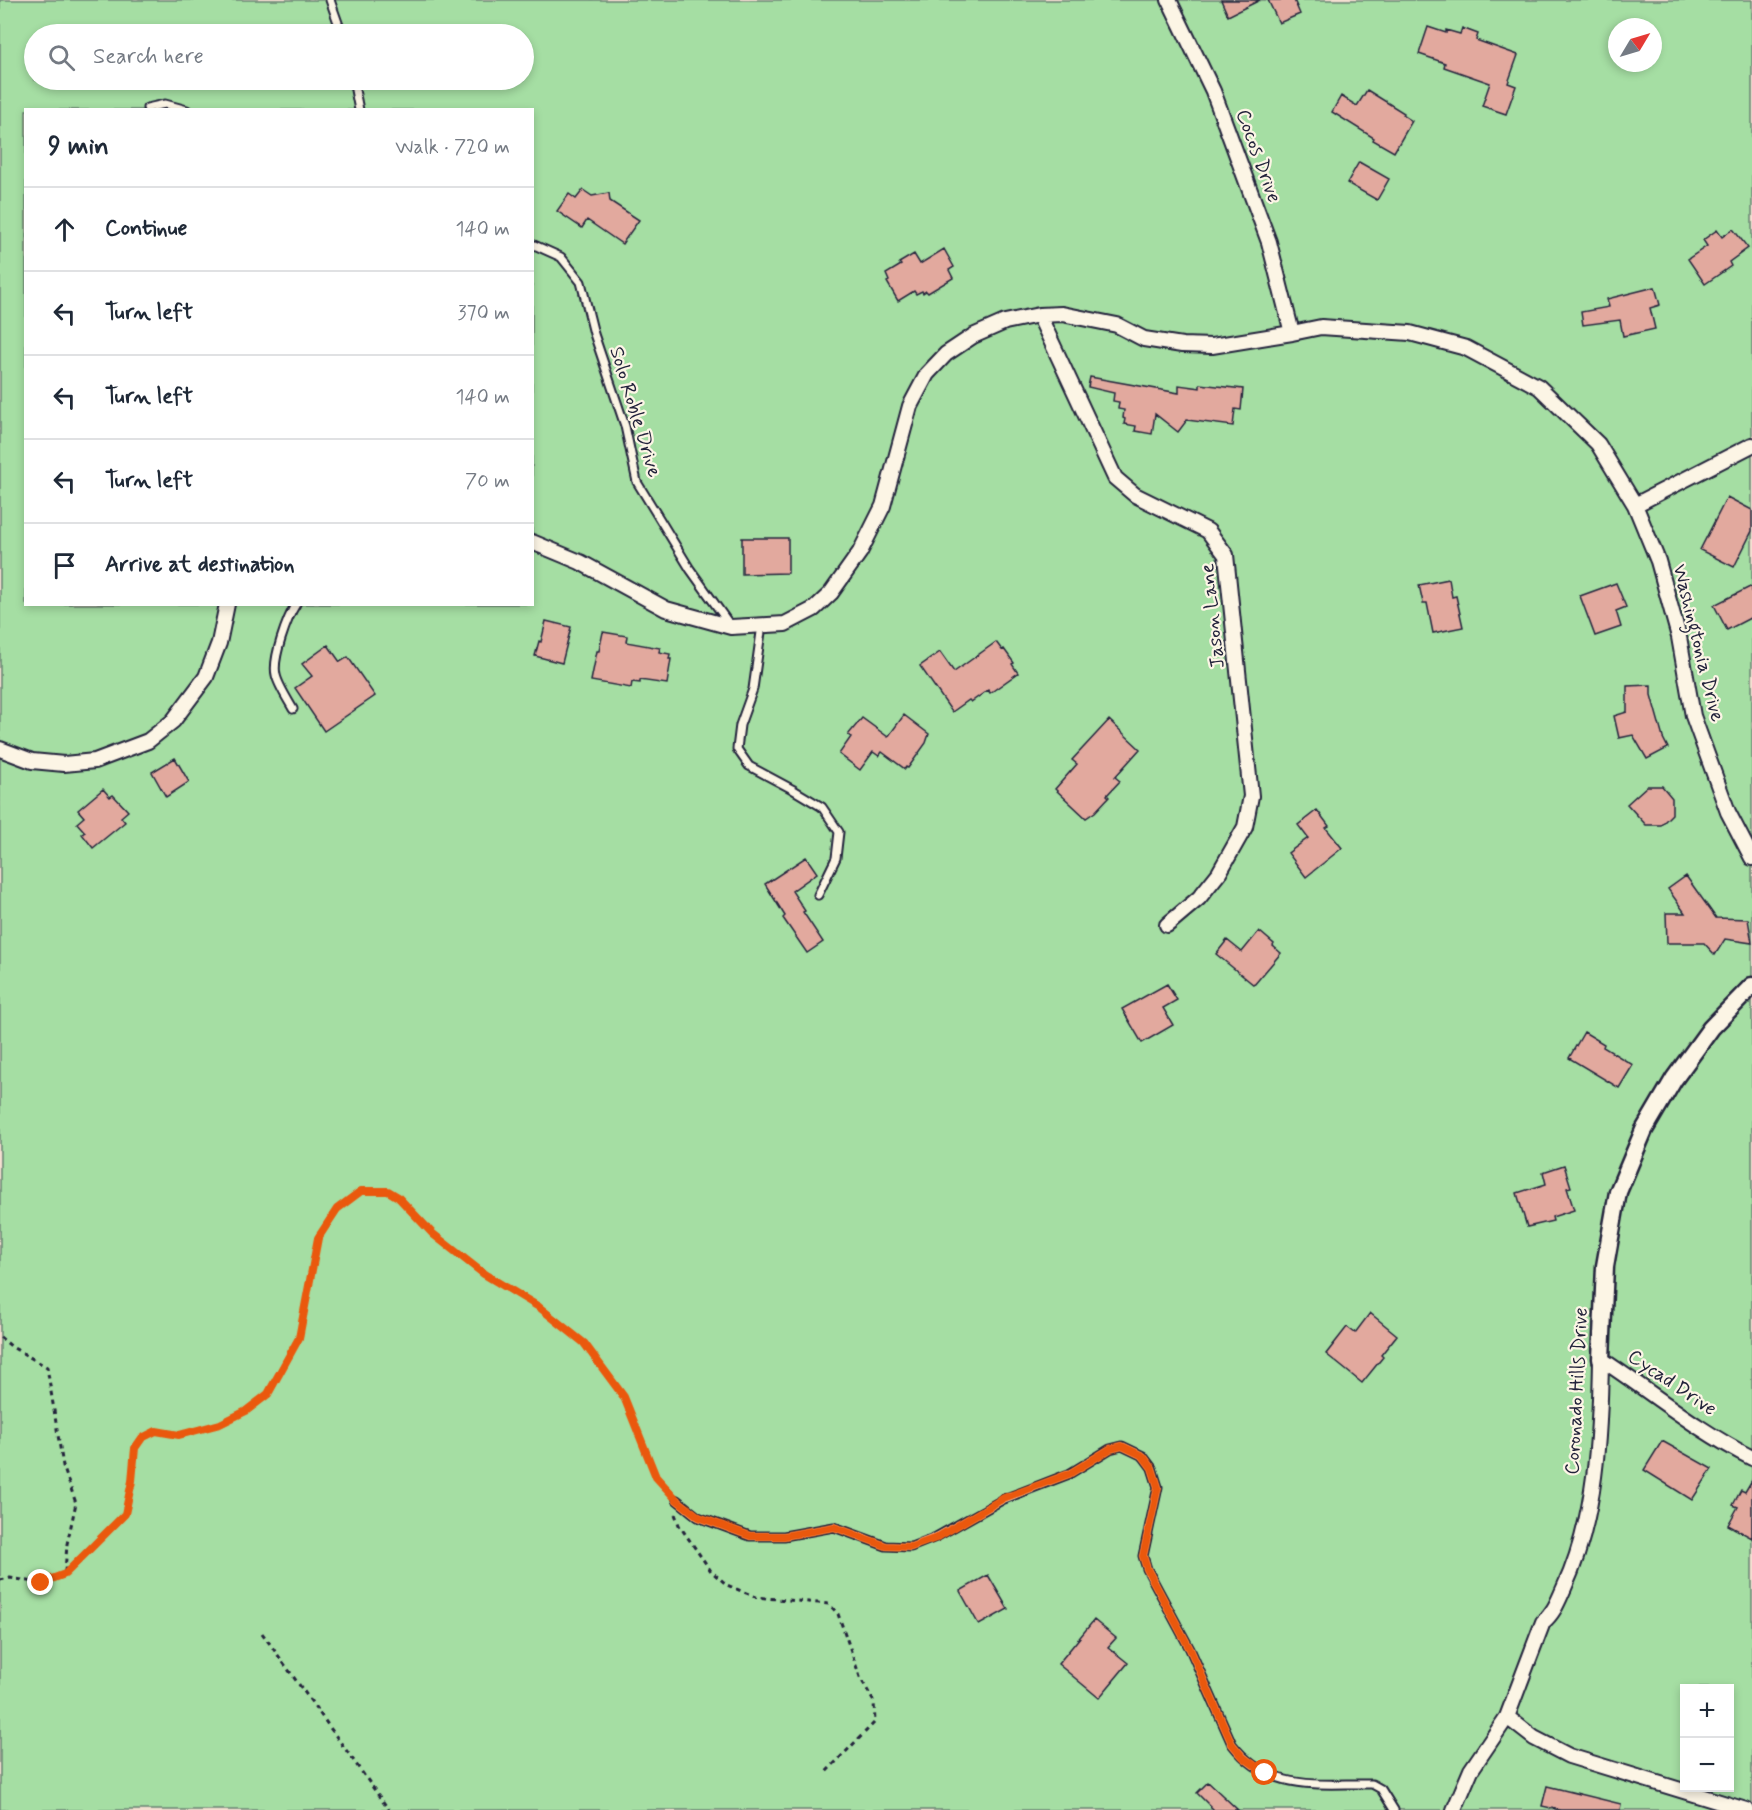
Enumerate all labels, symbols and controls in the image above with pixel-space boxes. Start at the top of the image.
north arrow [1608,18,1662,72]
search box [24,24,534,90]
icon: search [45,41,78,74]
text: Search here [93,43,204,71]
street label: Cocos Drive [1229,106,1287,206]
text: 9 min [48,130,109,164]
text: Walk · 720 m [395,134,510,161]
icon: ahead [48,213,81,246]
text: Continue [105,215,187,243]
text: 140 m [456,216,510,243]
icon: left [48,297,81,330]
text: Turn left [105,299,193,327]
text: 370 m [458,300,510,327]
street label: Solo Roble Drive [602,343,668,481]
icon: left [48,381,81,414]
text: Turn left [105,383,193,411]
text: 140 m [456,384,510,411]
icon: left [48,465,81,498]
text: Turn left [105,467,193,495]
text: 70 m [465,468,510,495]
icon: arrive [48,549,81,582]
text: Arrive at destination [105,551,295,579]
street label: Washingtonia Drive [1663,561,1731,725]
street label: Jason Lane [1194,562,1232,670]
street label: Coronado Hills Drive [1559,1307,1595,1475]
street label: Cycad Drive [1622,1343,1722,1423]
route end [27,1569,53,1595]
map controls [1680,1684,1734,1792]
button: + [1680,1684,1734,1738]
button: − [1680,1738,1734,1792]
route start [1251,1759,1277,1785]

